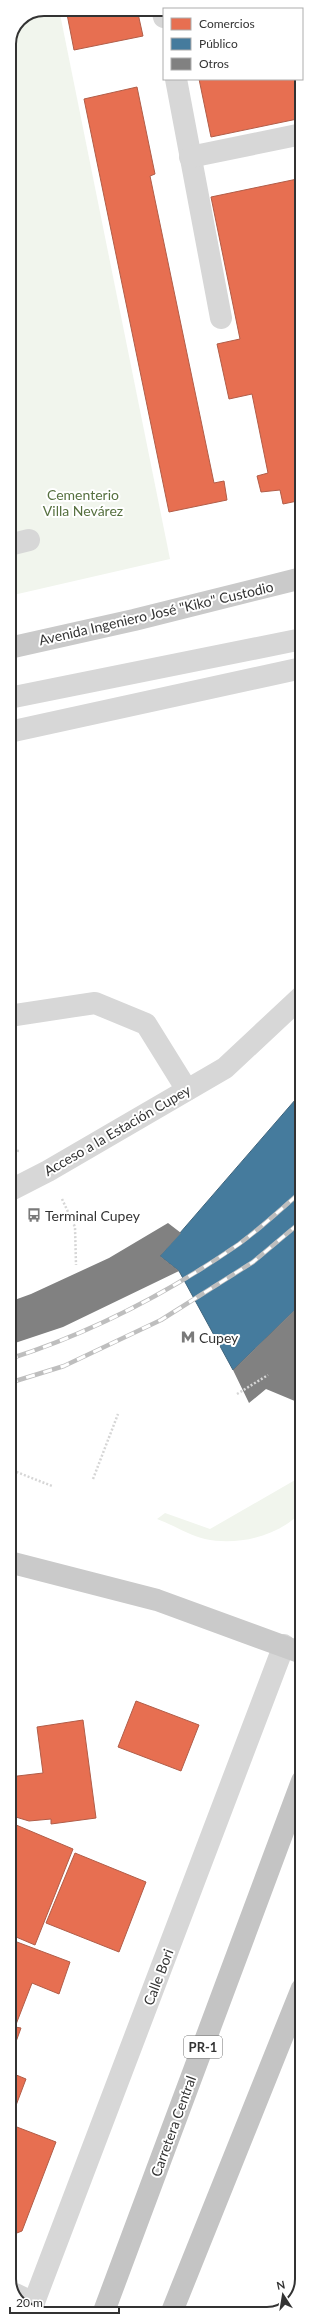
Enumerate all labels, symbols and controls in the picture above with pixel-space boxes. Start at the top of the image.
legend [163,8,303,80]
text: Comercios [199,16,255,31]
text: Público [199,36,238,51]
text: Otros [199,56,229,71]
park label: Cementerio Villa Nevárez [43,486,123,519]
street label: Avenida Ingeniero José "Kiko" Custodio [37,578,275,648]
street label: Acceso a la Estación Cupey [41,1081,194,1179]
bus stop icon: Terminal Cupey [26,1207,42,1223]
place label: Terminal Cupey [45,1207,141,1224]
metro station icon: Cupey [180,1329,196,1345]
place label: Cupey [199,1329,239,1346]
street label: Calle Bori [139,1946,177,2008]
road number: PR-1 [184,2036,222,2058]
street label: Carretera Central [147,2073,199,2179]
north arrow [263,2275,303,2315]
text: N [275,2277,286,2292]
scale bar [10,2289,119,2315]
text: 20 m [16,2295,43,2310]

